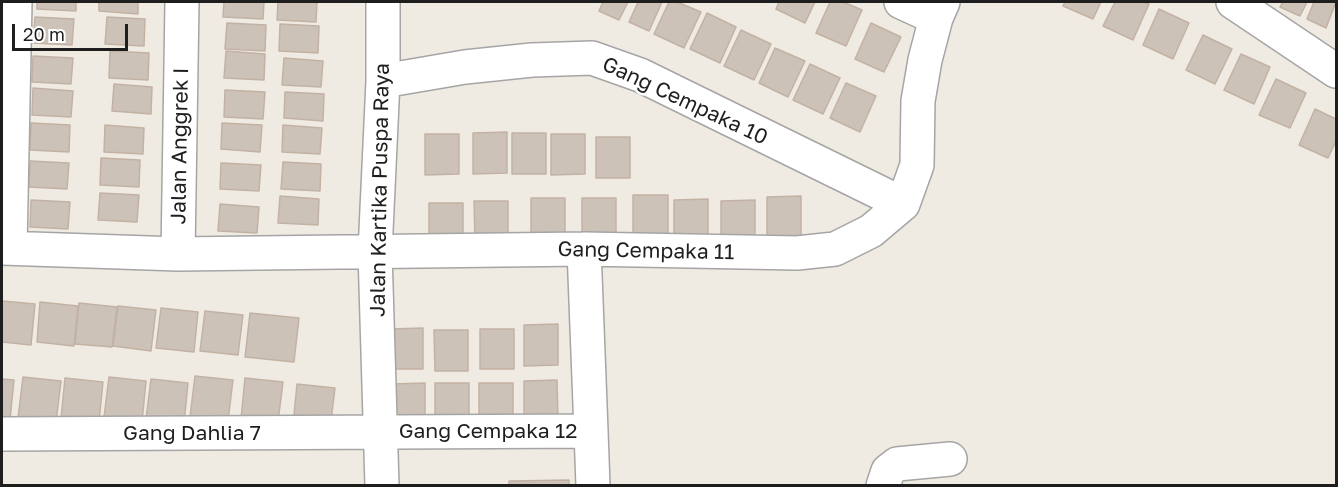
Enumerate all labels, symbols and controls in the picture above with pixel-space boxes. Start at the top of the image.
scale bar [15,12,130,50]
text: 20 m [23,23,65,45]
street label: Gang Cempaka 10 [598,52,772,150]
street label: Jalan Kartika Puspa Raya [365,63,395,317]
street label: Jalan Anggrek I [166,67,194,225]
street label: Gang Cempaka 11 [557,237,735,265]
street label: Gang Cempaka 12 [399,418,577,444]
street label: Gang Dahlia 7 [123,420,261,446]

